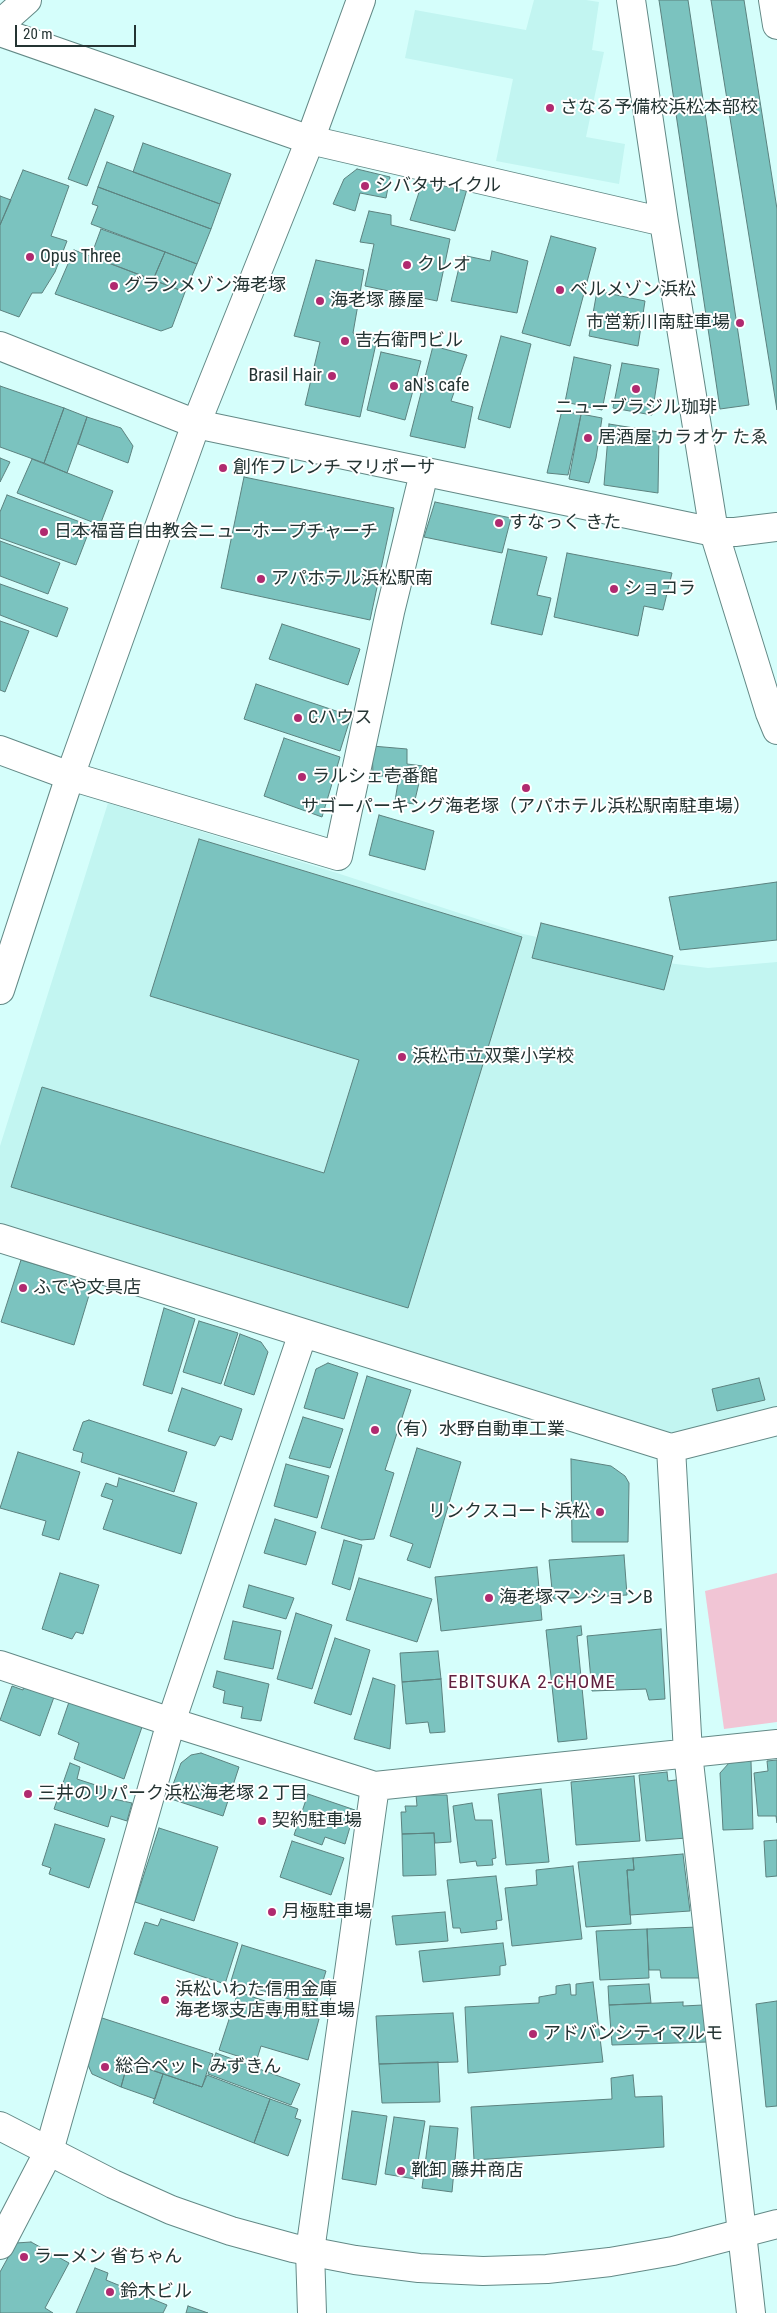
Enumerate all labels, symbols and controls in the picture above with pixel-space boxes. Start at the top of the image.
scale bar [18,15,139,47]
text: 20 m [23,25,53,43]
place label: さなる予備校浜松本部校 [560,97,758,119]
marker: さなる予備校浜松本部校 [544,102,556,114]
place label: シバタサイクル [375,175,501,197]
marker: シバタサイクル [359,180,371,192]
place label: Opus Three [40,246,121,268]
marker: Opus Three [24,251,36,263]
place label: クレオ [417,254,471,276]
marker: クレオ [401,259,413,271]
place label: グランメゾン海老塚 [124,275,286,297]
place label: ベルメゾン浜松 [570,279,696,301]
marker: グランメゾン海老塚 [108,280,120,292]
marker: ベルメゾン浜松 [554,284,566,296]
place label: 海老塚 藤屋 [330,290,424,312]
marker: 海老塚 藤屋 [314,295,326,307]
place label: 市営新川南駐車場 [586,312,730,334]
marker: 市営新川南駐車場 [734,317,746,329]
place label: 吉右衛門ビル [355,330,463,352]
marker: 吉右衛門ビル [339,335,351,347]
place label: Brasil Hair [248,365,322,387]
marker: Brasil Hair [326,370,338,382]
place label: aN's cafe [404,375,469,397]
marker: aN's cafe [388,380,400,392]
marker: ニューブラジル珈琲 [630,383,642,395]
place label: ニューブラジル珈琲 [555,397,717,419]
place label: 居酒屋 カラオケ たゑ [598,427,768,449]
marker: 居酒屋 カラオケ たゑ [582,432,594,444]
place label: 創作フレンチ マリポーサ [233,457,435,479]
marker: 創作フレンチ マリポーサ [217,462,229,474]
place label: すなっく きた [509,512,621,534]
marker: すなっく きた [493,517,505,529]
place label: 日本福音自由教会ニューホープチャーチ [54,521,378,543]
marker: 日本福音自由教会ニューホープチャーチ [38,526,50,538]
place label: アパホテル浜松駅南 [271,568,433,590]
marker: アパホテル浜松駅南 [255,573,267,585]
place label: ショコラ [624,578,696,600]
marker: ショコラ [608,583,620,595]
place label: Cハウス [308,707,372,729]
marker: Cハウス [292,712,304,724]
place label: ラルシェ壱番館 [312,766,438,788]
marker: ラルシェ壱番館 [296,771,308,783]
marker: サゴーパーキング海老塚（アパホテル浜松駅南駐車場） [520,782,532,794]
place label: サゴーパーキング海老塚（アパホテル浜松駅南駐車場） [301,796,751,818]
place label: 浜松市立双葉小学校 [412,1046,574,1068]
marker: 浜松市立双葉小学校 [396,1051,408,1063]
place label: ふでや文具店 [33,1277,141,1299]
marker: ふでや文具店 [17,1282,29,1294]
place label: （有）水野自動車工業 [385,1419,565,1441]
marker: （有）水野自動車工業 [369,1424,381,1436]
place label: リンクスコート浜松 [428,1501,590,1523]
marker: リンクスコート浜松 [594,1506,606,1518]
place label: 海老塚マンションB [499,1587,653,1609]
marker: 海老塚マンションB [483,1592,495,1604]
district label: EBITSUKA 2-CHOME [446,1672,618,1694]
place label: 三井のリパーク浜松海老塚２丁目 [38,1783,308,1805]
marker: 三井のリパーク浜松海老塚２丁目 [22,1788,34,1800]
place label: 契約駐車場 [272,1810,362,1832]
marker: 契約駐車場 [256,1815,268,1827]
place label: 月極駐車場 [282,1901,372,1923]
marker: 月極駐車場 [266,1906,278,1918]
place label: 浜松いわた信用金庫 海老塚支店専用駐車場 [175,1979,355,2022]
marker: 浜松いわた信用金庫 海老塚支店専用駐車場 [159,1994,171,2006]
place label: アドバンシティマルモ [543,2023,723,2045]
marker: アドバンシティマルモ [527,2028,539,2040]
place label: 総合ペット みずきん [115,2056,281,2078]
marker: 総合ペット みずきん [99,2061,111,2073]
place label: 靴卸 藤井商店 [411,2160,523,2182]
marker: 靴卸 藤井商店 [395,2165,407,2177]
place label: ラーメン 省ちゃん [34,2246,182,2268]
marker: ラーメン 省ちゃん [18,2251,30,2263]
place label: 鈴木ビル [120,2281,192,2303]
marker: 鈴木ビル [104,2286,116,2298]

